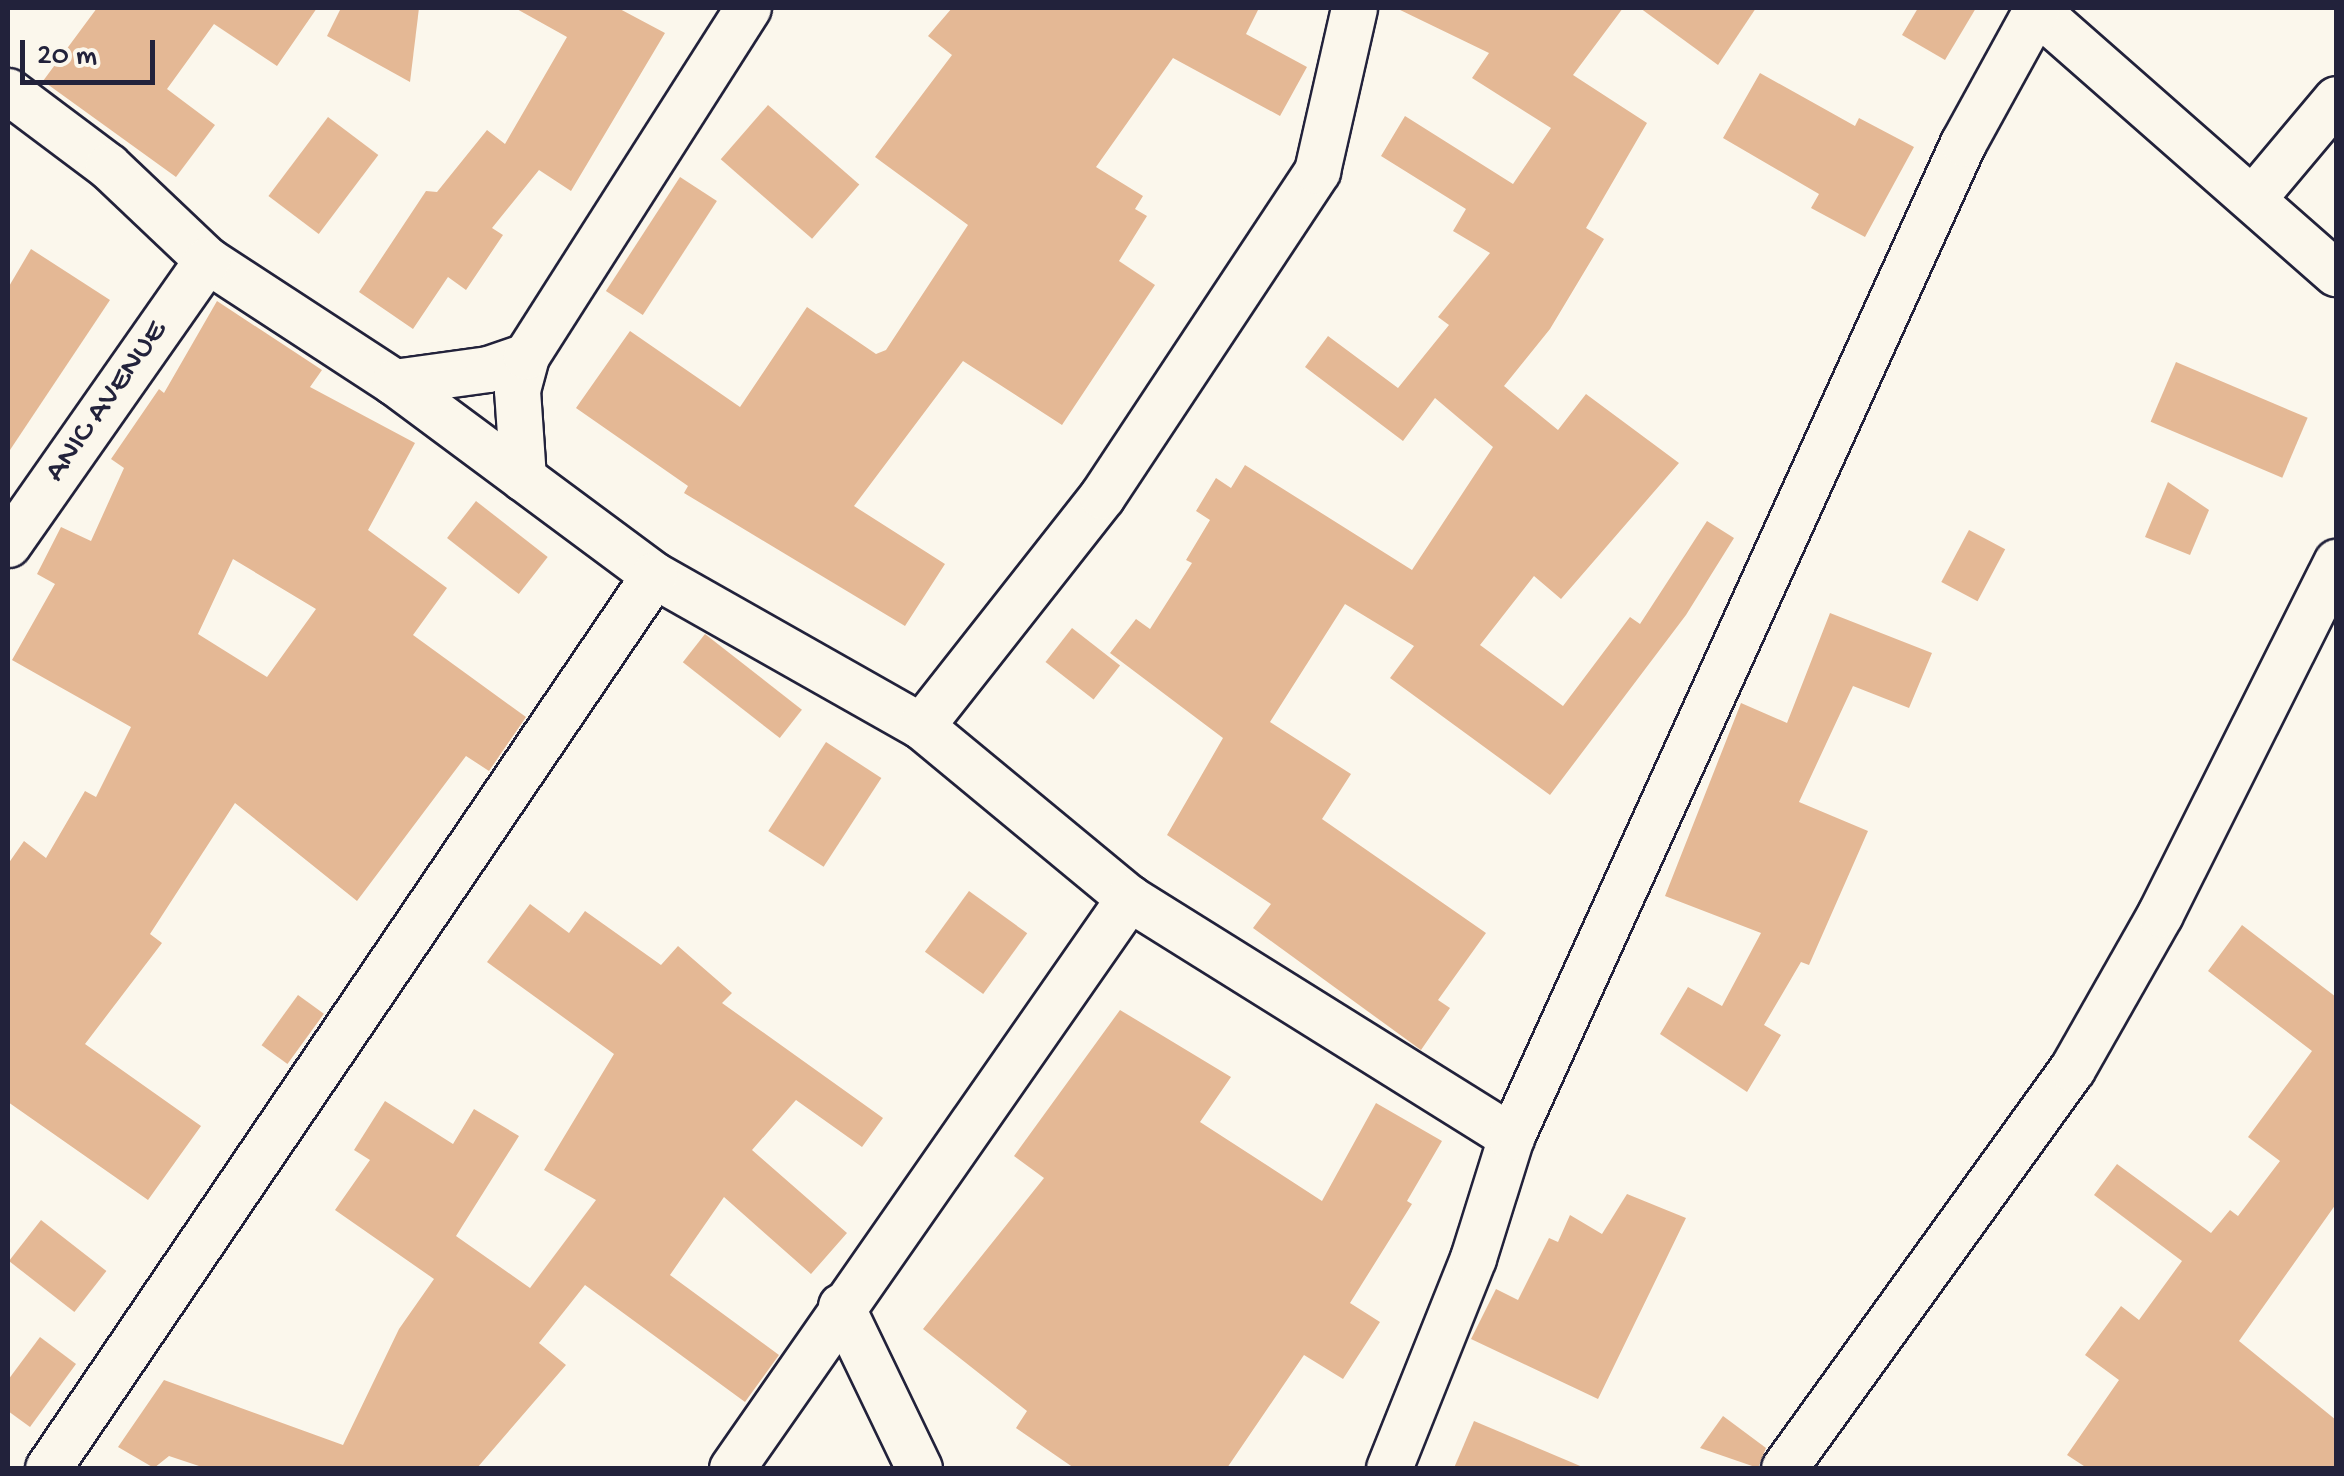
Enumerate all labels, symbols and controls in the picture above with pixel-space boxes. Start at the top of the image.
scale bar [25,20,160,82]
text: 20 m [37,40,97,75]
street label: ANIC AVENUE [37,314,177,490]

